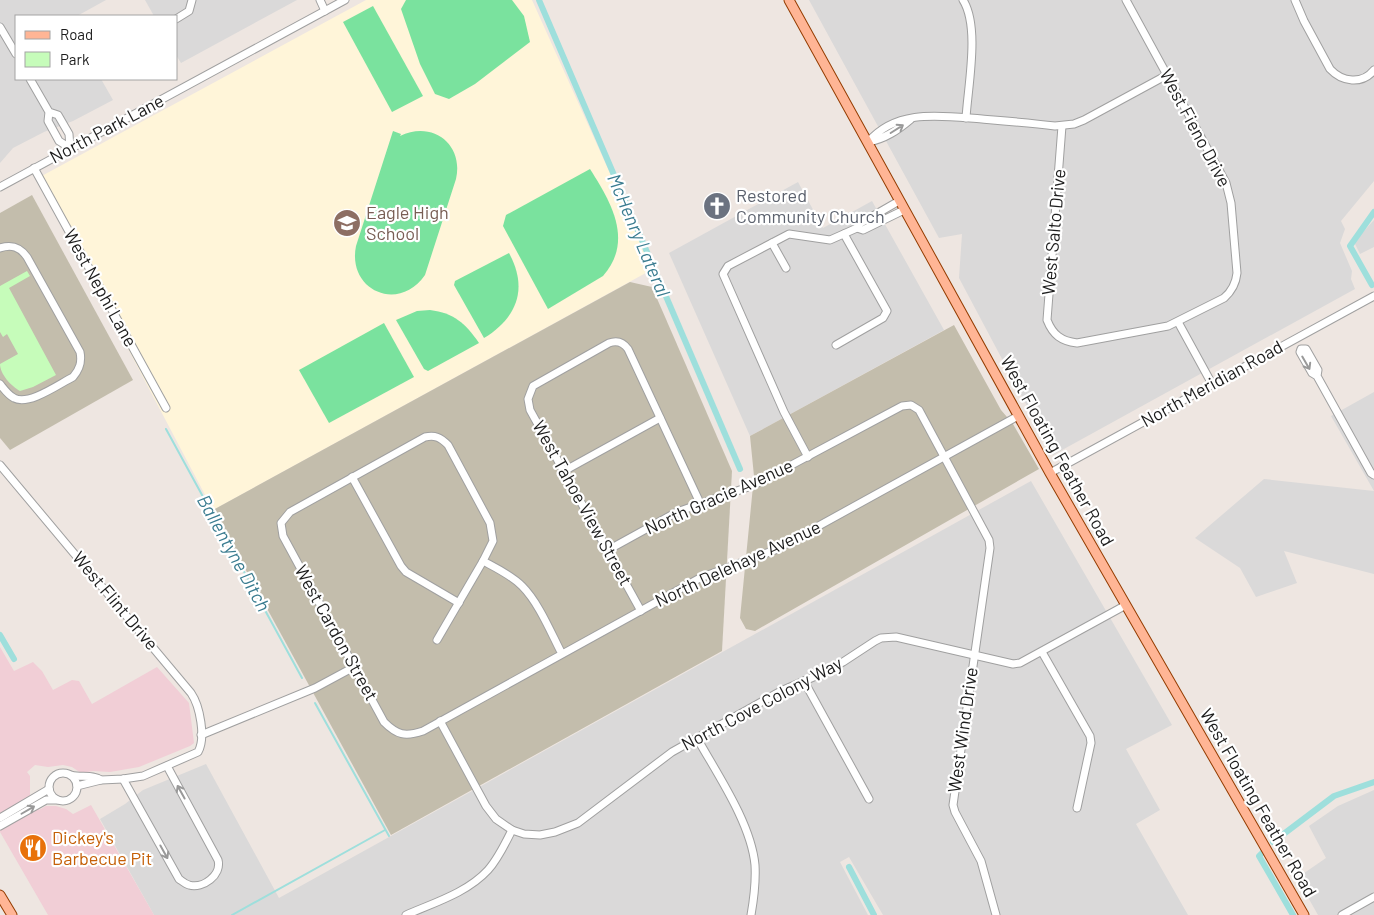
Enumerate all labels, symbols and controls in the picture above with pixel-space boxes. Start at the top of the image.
legend [15,15,178,80]
text: Road [60,25,93,43]
text: Park [60,50,90,68]
street label: West Fieno Drive [1156,65,1236,190]
street label: North Park Lane [46,89,167,167]
one-way arrow [890,124,904,134]
street label: West Salto Drive [1037,168,1069,296]
water label: McHenry Lateral [603,170,676,301]
place label: Restored Community Church [736,184,885,227]
church icon: Restored Community Church [702,191,732,221]
place label: Eagle High School [366,201,449,244]
school or university icon: Eagle High School [332,208,362,238]
street label: West Nephi Lane [59,225,142,350]
street label: North Meridian Road [1137,335,1286,431]
street label: West Floating Feather Road [996,351,1119,550]
one-way arrow [1301,356,1311,371]
street label: West Tahoe View Street [528,416,637,589]
street label: North Gracie Avenue [641,454,796,539]
water label: Ballentyne Ditch [193,490,276,615]
street label: North Delehaye Avenue [651,515,824,611]
street label: West Flint Drive [68,547,163,654]
street label: West Cardon Street [290,561,383,704]
street label: North Cove Colony Way [677,651,846,755]
street label: West Wind Drive [942,666,982,794]
street label: West Floating Feather Road [1196,704,1322,901]
one-way arrow [175,785,185,799]
one-way arrow [21,805,35,815]
place label: Dickey's Barbecue Pit [52,826,152,869]
restaurant icon: Dickey's Barbecue Pit [18,833,48,863]
one-way arrow [159,845,169,860]

